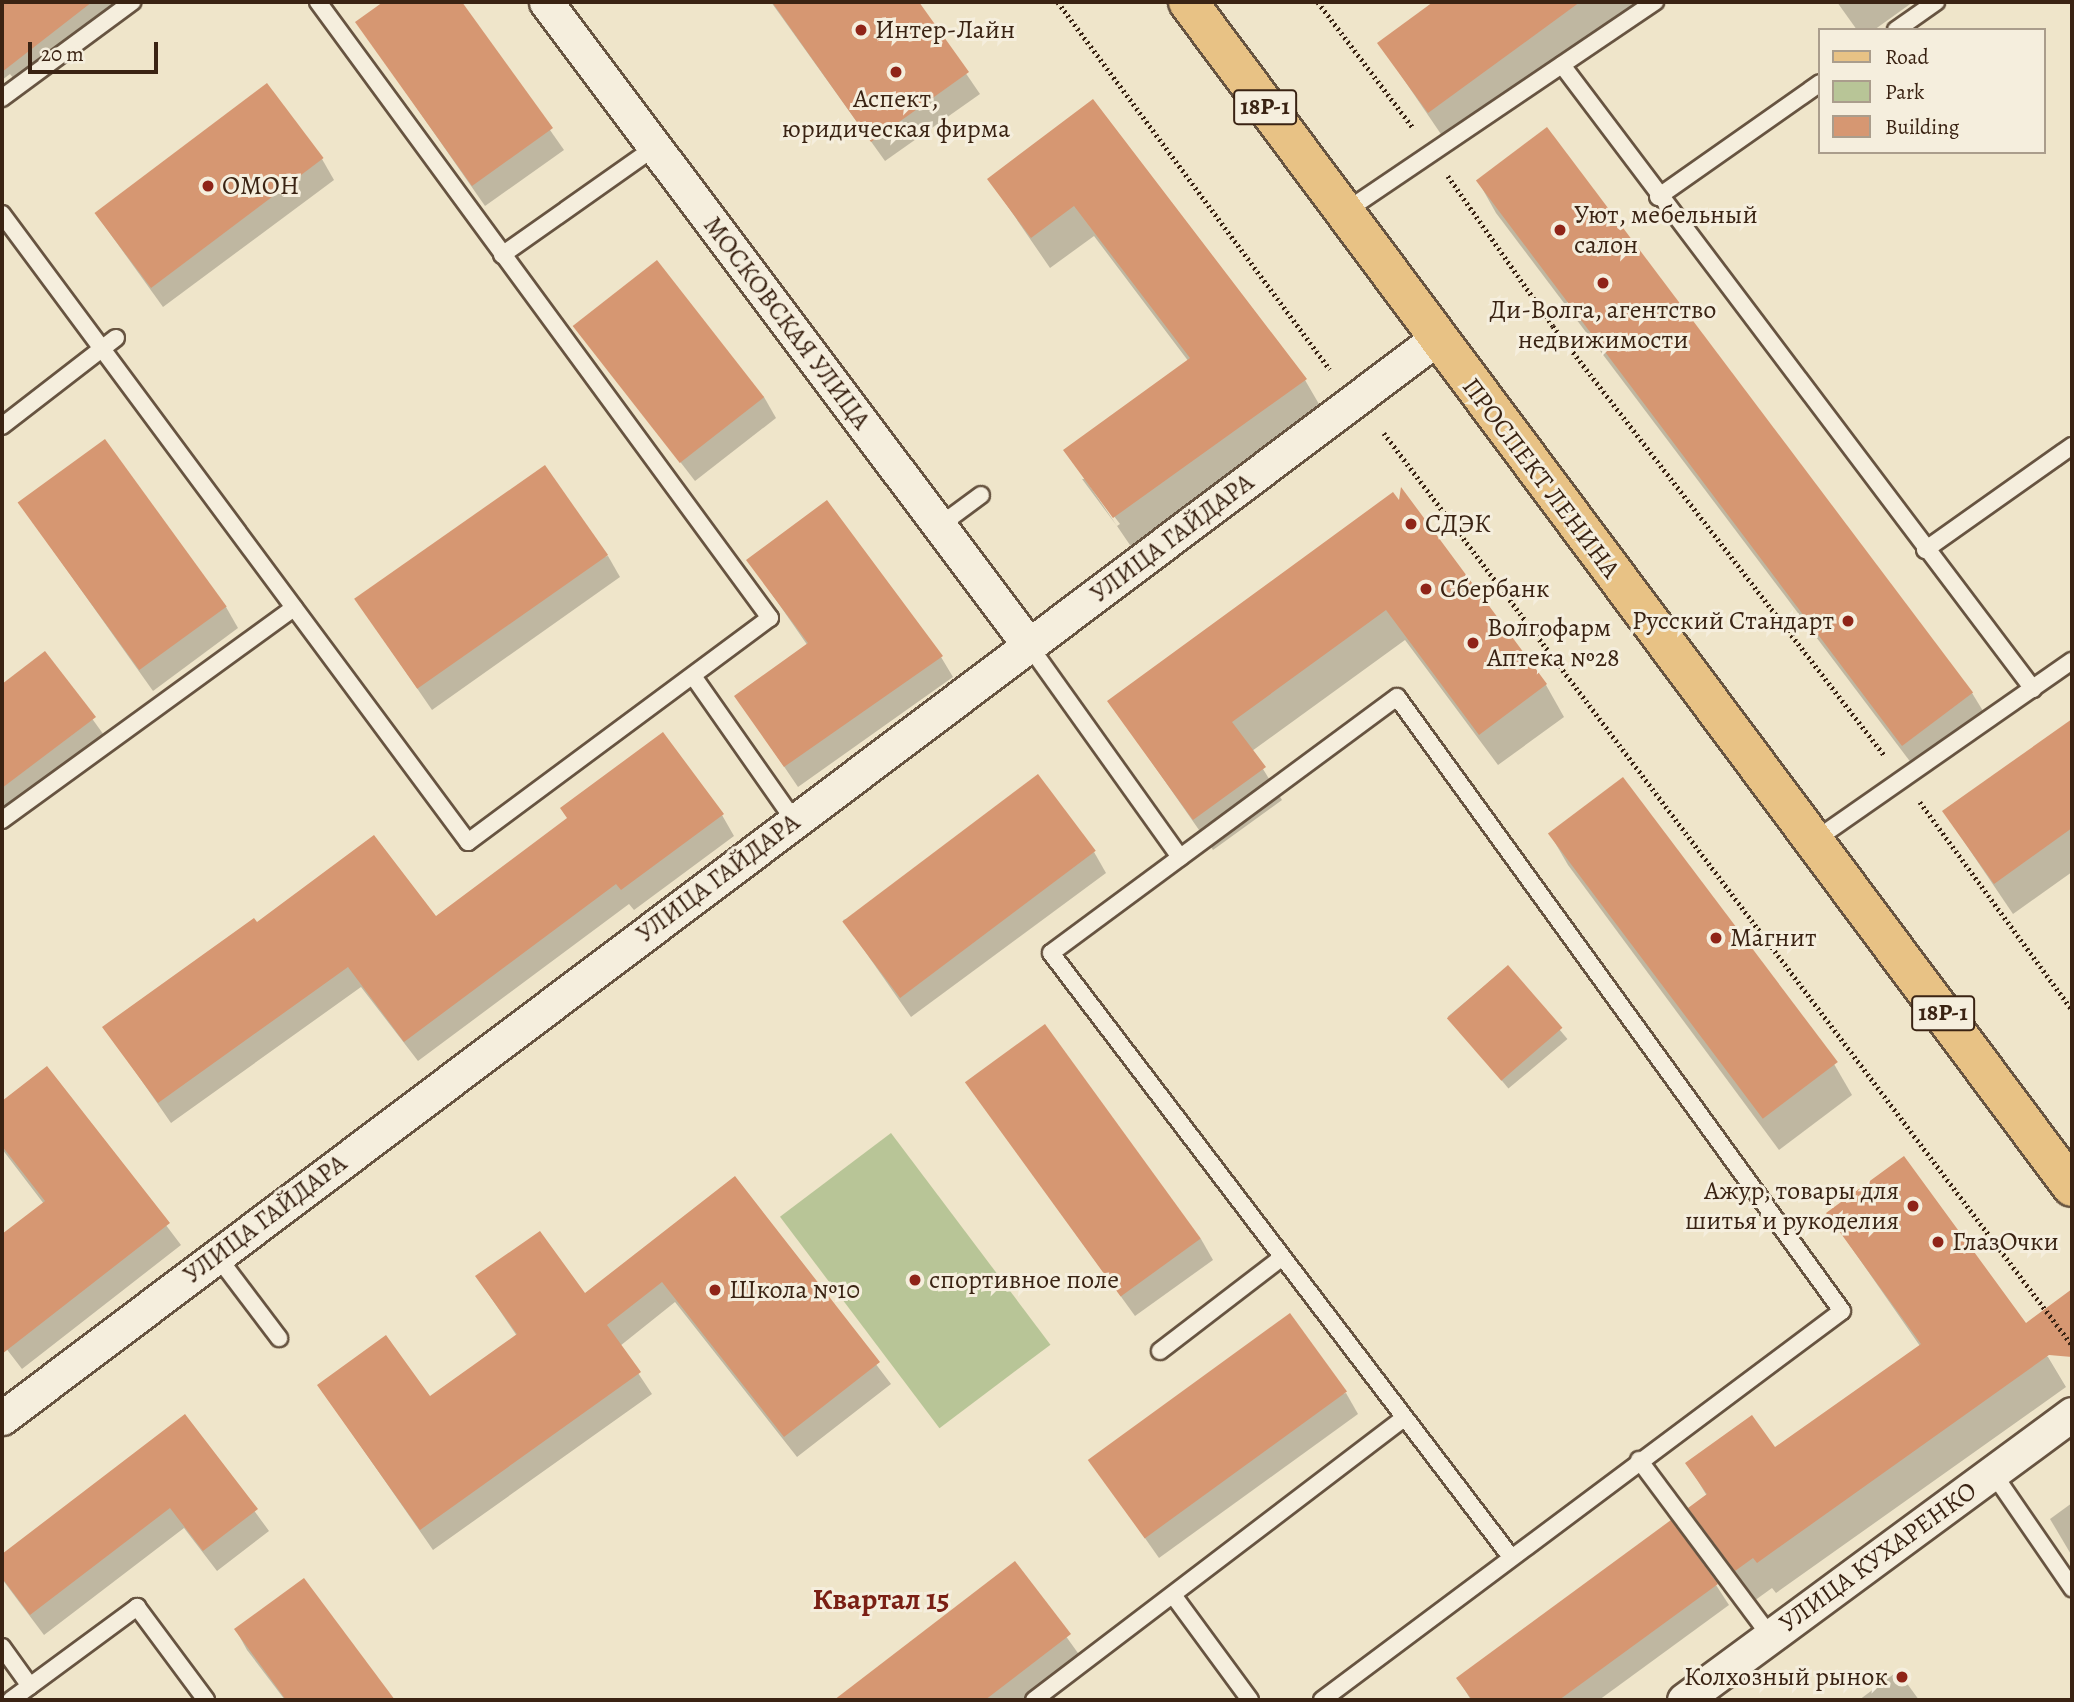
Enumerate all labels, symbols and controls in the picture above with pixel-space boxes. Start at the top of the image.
place label: Интер-Лайн [875,14,1015,46]
marker: Интер-Лайн [853,22,869,38]
scale bar [32,28,161,72]
legend [1818,28,2046,154]
text: 20 m [41,40,84,68]
text: Road [1885,43,1929,71]
marker: Аспект, юридическая фирма [888,64,904,80]
text: Park [1885,78,1924,106]
place label: Аспект, юридическая фирма [782,83,1010,144]
road number: 18Р-1 [1232,86,1298,128]
text: Building [1885,113,1959,141]
place label: ОМОН [222,170,299,202]
marker: ОМОН [200,178,216,194]
place label: Уют, мебельный салон [1574,199,1758,260]
street label: МОСКОВСКАЯ УЛИЦА [697,210,877,436]
marker: Уют, мебельный салон [1552,222,1568,238]
marker: Ди-Волга, агентство недвижимости [1595,275,1611,291]
place label: Ди-Волга, агентство недвижимости [1489,294,1717,356]
street label: ПРОСПЕКТ ЛЕНИНА [1455,372,1627,584]
street label: УЛИЦА ГАЙДАРА [1084,467,1260,609]
place label: СДЭК [1425,508,1491,540]
marker: СДЭК [1403,516,1419,532]
place label: Сбербанк [1440,573,1549,605]
marker: Сбербанк [1418,581,1434,597]
place label: Русский Стандарт [1632,605,1834,637]
place label: Волгофарм Аптека №28 [1487,612,1620,674]
marker: Русский Стандарт [1840,613,1856,629]
marker: Волгофарм Аптека №28 [1465,635,1481,651]
street label: УЛИЦА ГАЙДАРА [630,807,806,949]
place label: Магнит [1730,922,1817,954]
marker: Магнит [1708,930,1724,946]
road number: 18Р-1 [1910,993,1976,1034]
street label: УЛИЦА ГАЙДАРА [177,1148,353,1290]
place label: Ажур, товары для шитья и рукоделия [1685,1175,1899,1236]
marker: Ажур, товары для шитья и рукоделия [1905,1198,1921,1214]
place label: ГлазОчки [1952,1226,2059,1258]
marker: ГлазОчки [1930,1234,1946,1250]
place label: спортивное поле [929,1264,1119,1296]
marker: спортивное поле [907,1272,923,1288]
place label: Школа №10 [729,1274,860,1306]
marker: Школа №10 [707,1282,723,1298]
street label: УЛИЦА КУХАРЕНКО [1773,1475,1983,1639]
district label: Квартал 15 [812,1581,950,1617]
place label: Колхозный рынок [1684,1661,1888,1693]
marker: Колхозный рынок [1894,1669,1910,1685]

